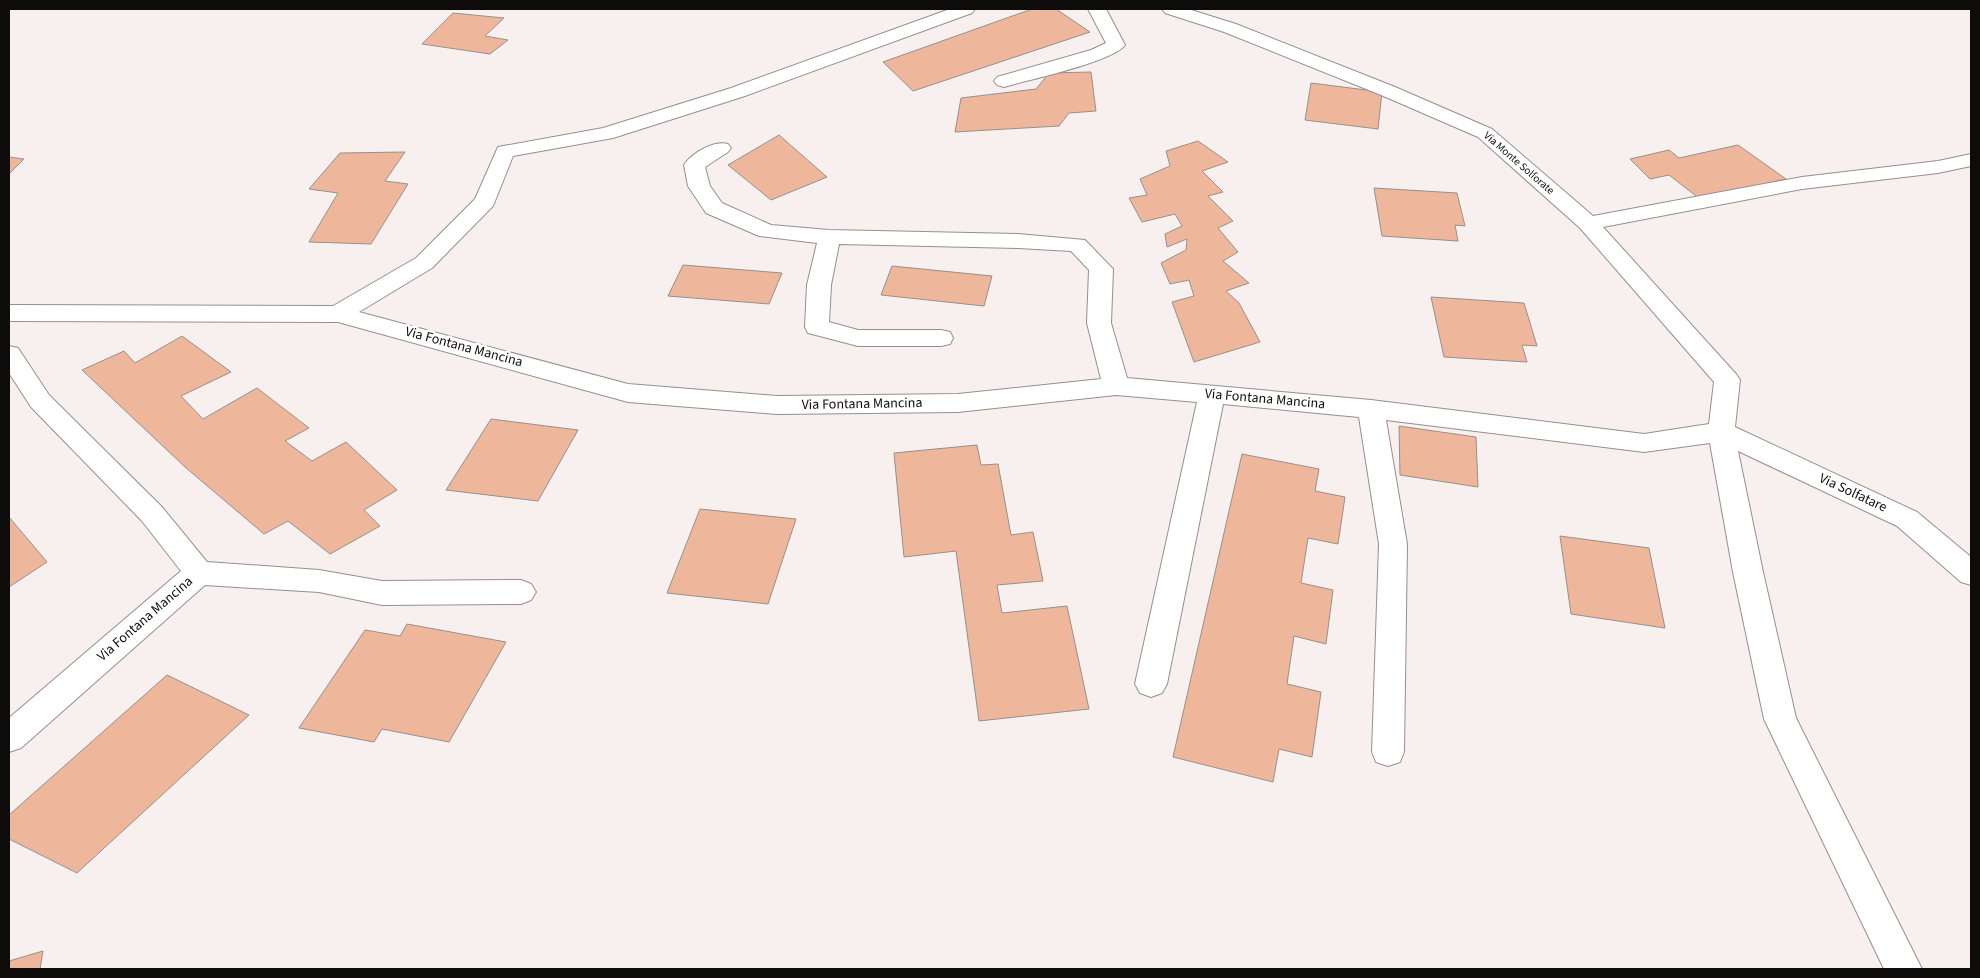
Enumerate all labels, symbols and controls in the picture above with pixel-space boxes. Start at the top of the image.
street label: Via Monte Solforate [1480,128,1558,198]
street label: Via Fontana Mancina [403,322,525,372]
street label: Via Fontana Mancina [1204,384,1326,414]
street label: Via Fontana Mancina [801,393,923,415]
street label: Via Solfatare [1816,469,1890,518]
street label: Via Fontana Mancina [93,572,197,666]

